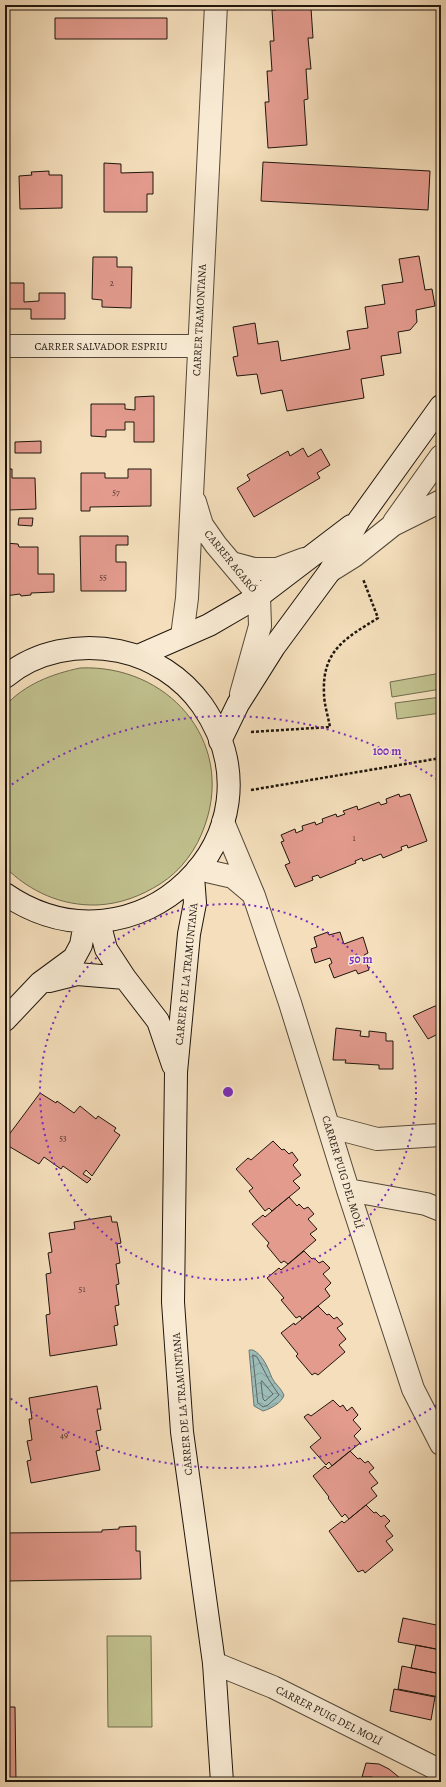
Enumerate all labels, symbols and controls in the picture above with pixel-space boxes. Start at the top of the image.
street label: CARRER TRAMONTANA [189,263,210,376]
house number: 2 [110,277,115,289]
street label: CARRER SALVADOR ESPRIU [34,339,168,354]
house number: 57 [112,486,120,498]
street label: CARRER AGARÓ [201,527,261,596]
house number: 55 [99,571,107,583]
text: 100 m [373,743,401,759]
house number: 1 [352,832,356,844]
street label: CARRER DE LA TRAMUNTANA [172,902,201,1046]
text: 50 m [349,951,373,967]
centre of rings [221,1085,235,1099]
street label: CARRER PUIG DEL MOLÍ [318,1114,367,1230]
house number: 53 [59,1132,67,1144]
house number: 51 [79,1283,85,1295]
street label: CARRER DE LA TRAMUNTANA [169,1331,196,1476]
house number: 49 [60,1429,68,1441]
street label: CARRER PUIG DEL MOLÍ [273,1682,384,1749]

